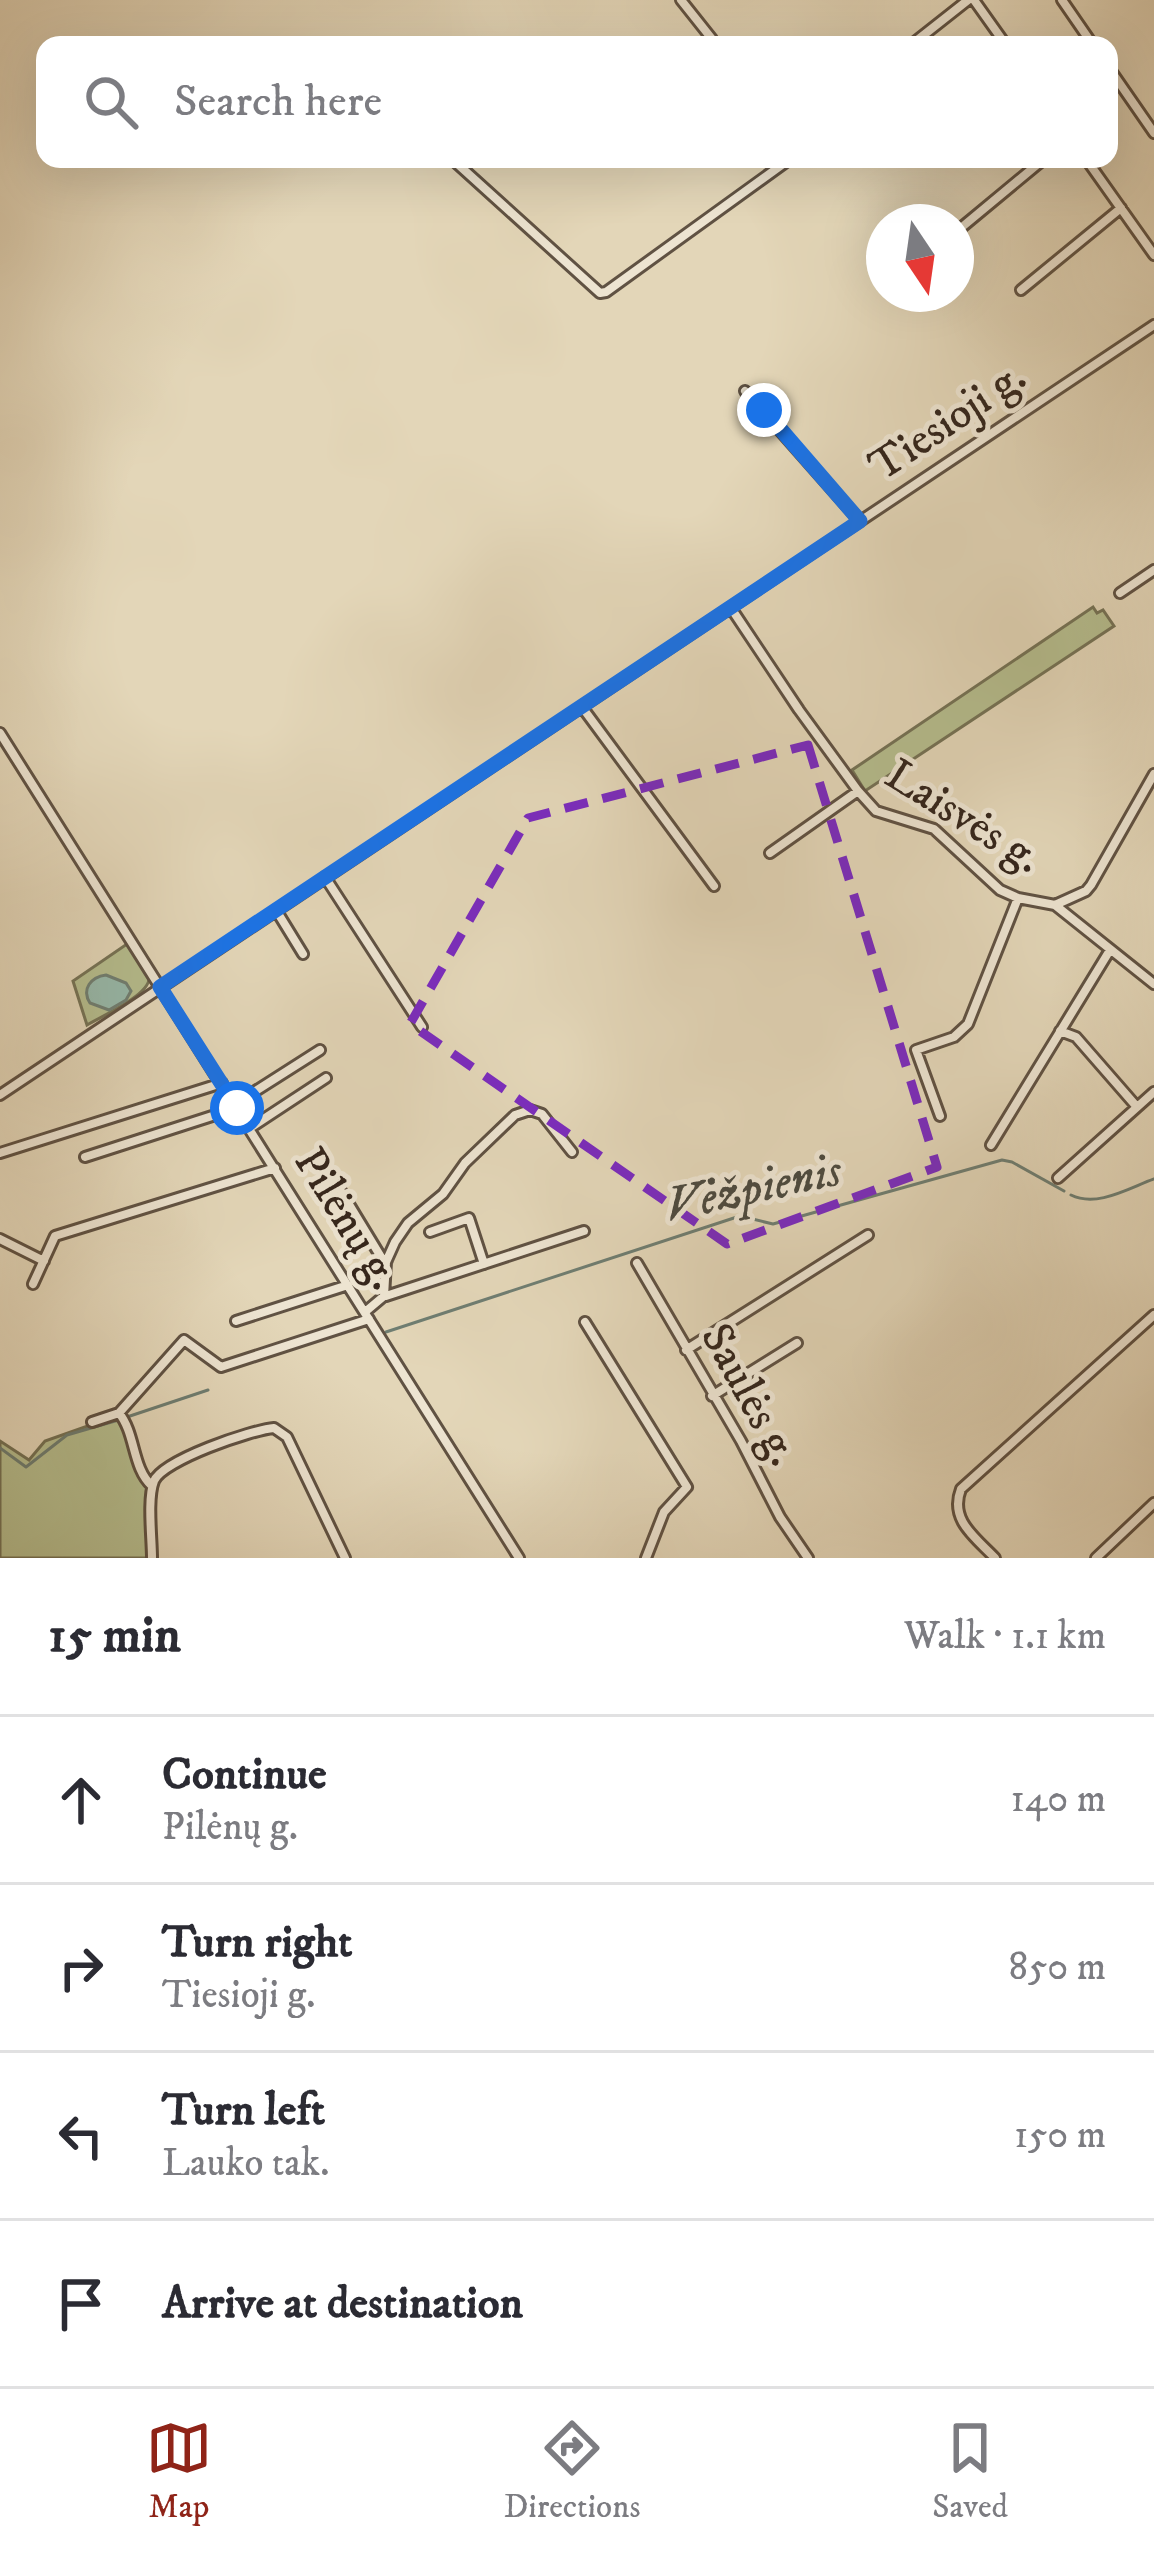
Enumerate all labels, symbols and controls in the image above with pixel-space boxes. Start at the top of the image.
search box [36,36,1118,168]
icon: search [78,69,144,135]
text: Search here [174,74,382,130]
north arrow [866,204,974,312]
street label: Tiesioji g. [859,349,1037,495]
route end [737,383,791,437]
street label: Laisvės g. [874,747,1052,887]
route start [210,1081,264,1135]
street label: Pilėnų g. [281,1138,411,1300]
water label: Vėžpienis [659,1141,848,1237]
street label: Saulės g. [687,1314,811,1476]
text: 15 min [48,1604,181,1668]
text: Walk · 1.1 km [904,1612,1106,1661]
text: Continue [162,1747,327,1803]
icon: ahead [48,1767,114,1833]
text: 140 m [1011,1775,1106,1824]
text: Pilėnų g. [162,1803,298,1852]
text: Turn right [162,1915,352,1971]
icon: right [48,1935,114,2001]
text: 850 m [1008,1943,1106,1992]
text: Tiesioji g. [162,1971,316,2020]
text: Turn left [162,2083,325,2139]
icon: left [48,2103,114,2169]
text: 150 m [1014,2111,1106,2160]
text: Lauko tak. [162,2139,329,2188]
icon: arrive [48,2271,114,2337]
text: Arrive at destination [162,2276,523,2332]
tab: Map [146,2415,212,2528]
tab: Directions [504,2415,640,2528]
tab: Saved [932,2415,1008,2528]

